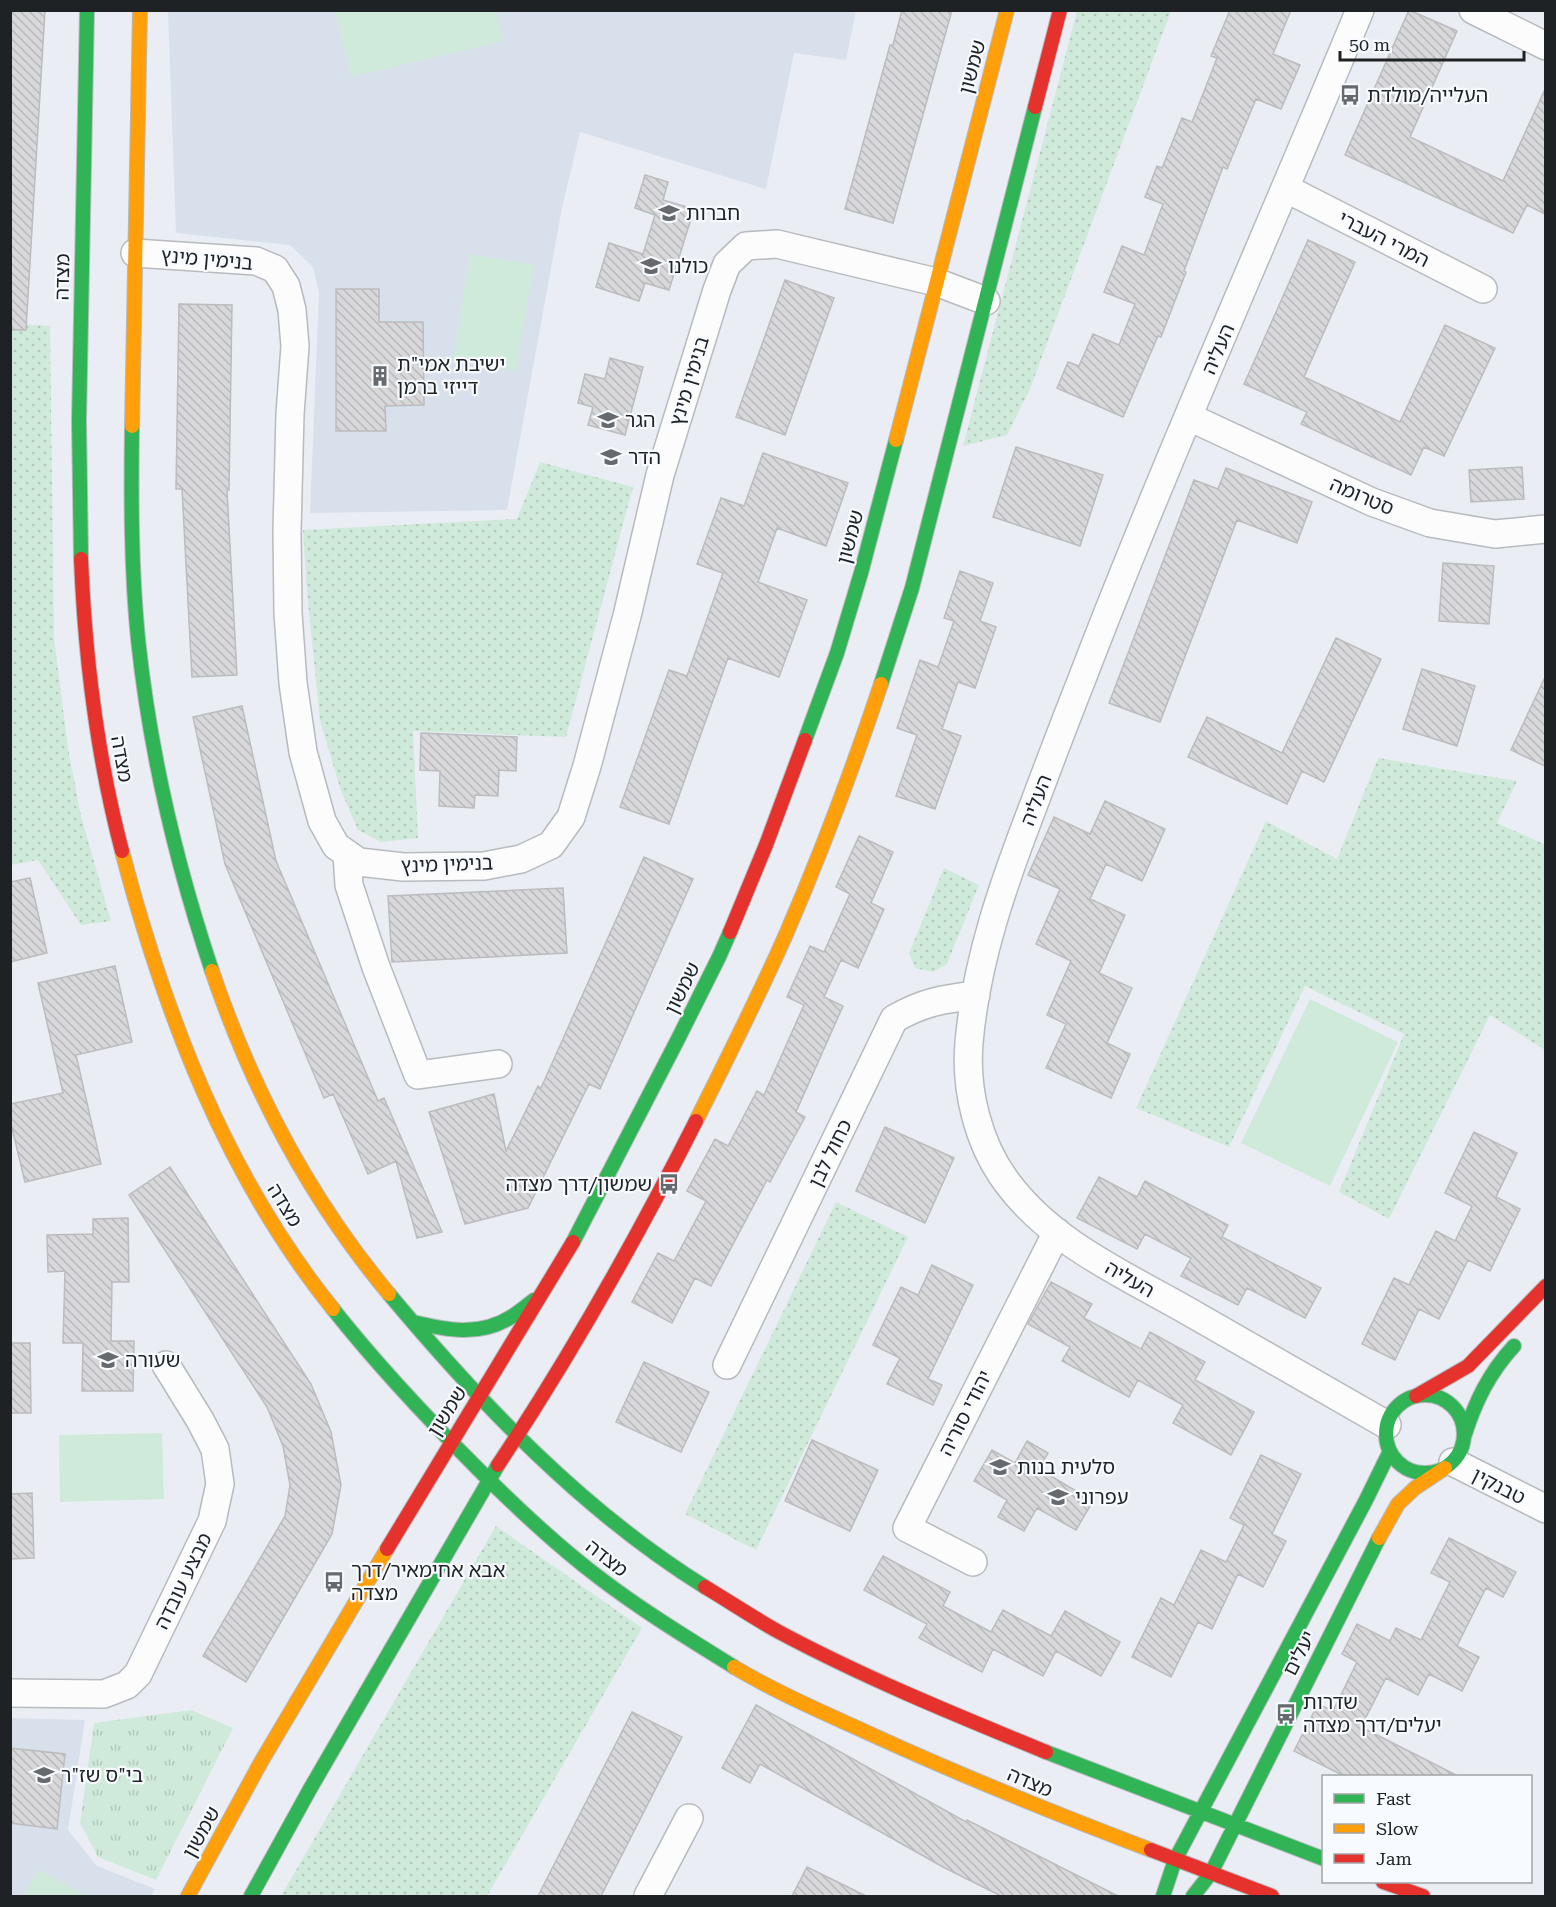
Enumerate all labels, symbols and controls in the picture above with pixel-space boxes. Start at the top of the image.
scale bar [1340,24,1524,62]
text: 50 m [1349,34,1390,55]
street label: שמשון [953,37,991,97]
bus stop icon: העלייה/מולדת [1338,83,1362,107]
place label: העלייה/מולדת [1367,83,1488,107]
school or university icon: חברות [657,201,681,225]
place label: חברות [686,201,740,225]
street label: המרי העברי [1335,206,1433,272]
street label: בנימין מינץ [160,243,254,275]
street label: מצדה [50,253,74,301]
school or university icon: כולנו [639,254,663,278]
place label: כולנו [668,254,708,278]
street label: העליה [1197,320,1239,378]
street label: בנימין מינץ [664,333,714,429]
place label: ישיבת אמי"ת דייזי ברמן [397,352,505,399]
building icon: ישיבת אמי"ת דייזי ברמן [368,364,392,388]
school or university icon: הגר [596,408,620,432]
place label: הגר [625,408,655,432]
school or university icon: הדר [599,445,623,469]
place label: הדר [628,445,661,469]
street label: סטרומה [1326,472,1398,520]
street label: שמשון [831,507,869,567]
street label: מצדה [106,734,138,784]
street label: העליה [1015,771,1057,829]
street label: בנימין מינץ [400,850,494,878]
street label: שמשון [659,958,705,1018]
street label: כחול לבן [803,1115,857,1191]
place label: שמשון/דרך מצדה [505,1172,652,1196]
bus stop icon: שמשון/דרך מצדה [657,1172,681,1196]
street label: מצדה [262,1179,308,1231]
street label: העליה [1101,1255,1159,1303]
school or university icon: שעורה [96,1348,120,1372]
place label: שעורה [125,1348,180,1372]
street label: יהודי סוריה [933,1366,997,1460]
street label: שמשון [422,1381,472,1441]
school or university icon: סלעית בנות [988,1455,1012,1479]
place label: סלעית בנות [1017,1455,1115,1479]
street label: טבנקין [1468,1462,1530,1510]
school or university icon: עפרוני [1046,1485,1070,1509]
place label: עפרוני [1075,1485,1129,1509]
street label: מבצע עובדה [149,1529,217,1633]
street label: מצדה [581,1534,633,1582]
place label: אבא אחימאיר/דרך מצדה [351,1558,505,1605]
bus stop icon: אבא אחימאיר/דרך מצדה [322,1570,346,1594]
street label: יעלים [1278,1627,1320,1679]
place label: שדרות יעלים/דרך מצדה [1303,1690,1442,1737]
bus stop icon: שדרות יעלים/דרך מצדה [1274,1702,1298,1726]
street label: מצדה [1004,1762,1056,1802]
school or university icon: בי"ס שז"ר [32,1763,56,1787]
place label: בי"ס שז"ר [61,1763,143,1787]
legend [1322,1775,1532,1883]
text: Fast [1376,1788,1411,1809]
street label: שמשון [177,1802,225,1862]
text: Slow [1376,1818,1418,1839]
text: Jam [1376,1848,1412,1869]

